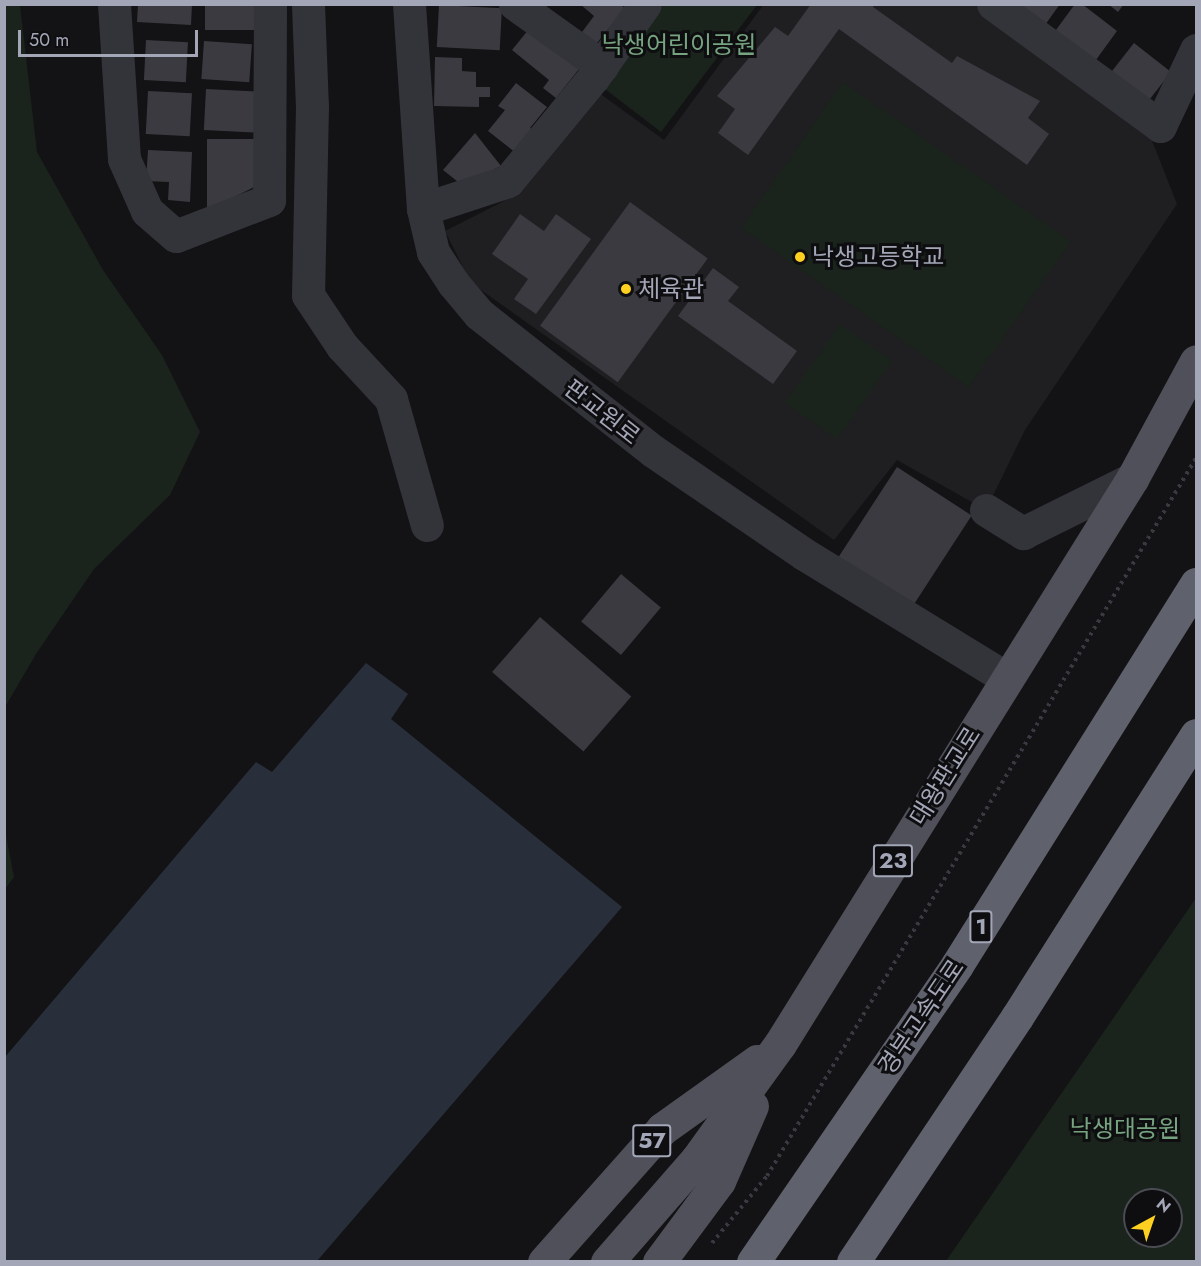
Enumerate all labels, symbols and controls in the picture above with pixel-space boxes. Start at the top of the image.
scale bar [21,18,201,56]
text: 50 m [29,27,69,53]
park label: 낙생어린이공원 [602,31,756,59]
place label: 낙생고등학교 [812,243,944,271]
marker: 낙생고등학교 [793,250,807,264]
place label: 체육관 [638,275,704,303]
marker: 체육관 [619,282,633,296]
street label: 판교원로 [558,373,646,451]
street label: 대왕판교로 [904,722,986,830]
road number: 23 [872,842,914,880]
road number: 1 [969,908,993,946]
street label: 경부고속도로 [872,954,970,1080]
park label: 낙생대공원 [1070,1115,1180,1143]
road number: 57 [631,1122,673,1160]
north arrow [1123,1188,1183,1248]
text: N [1151,1192,1176,1218]

